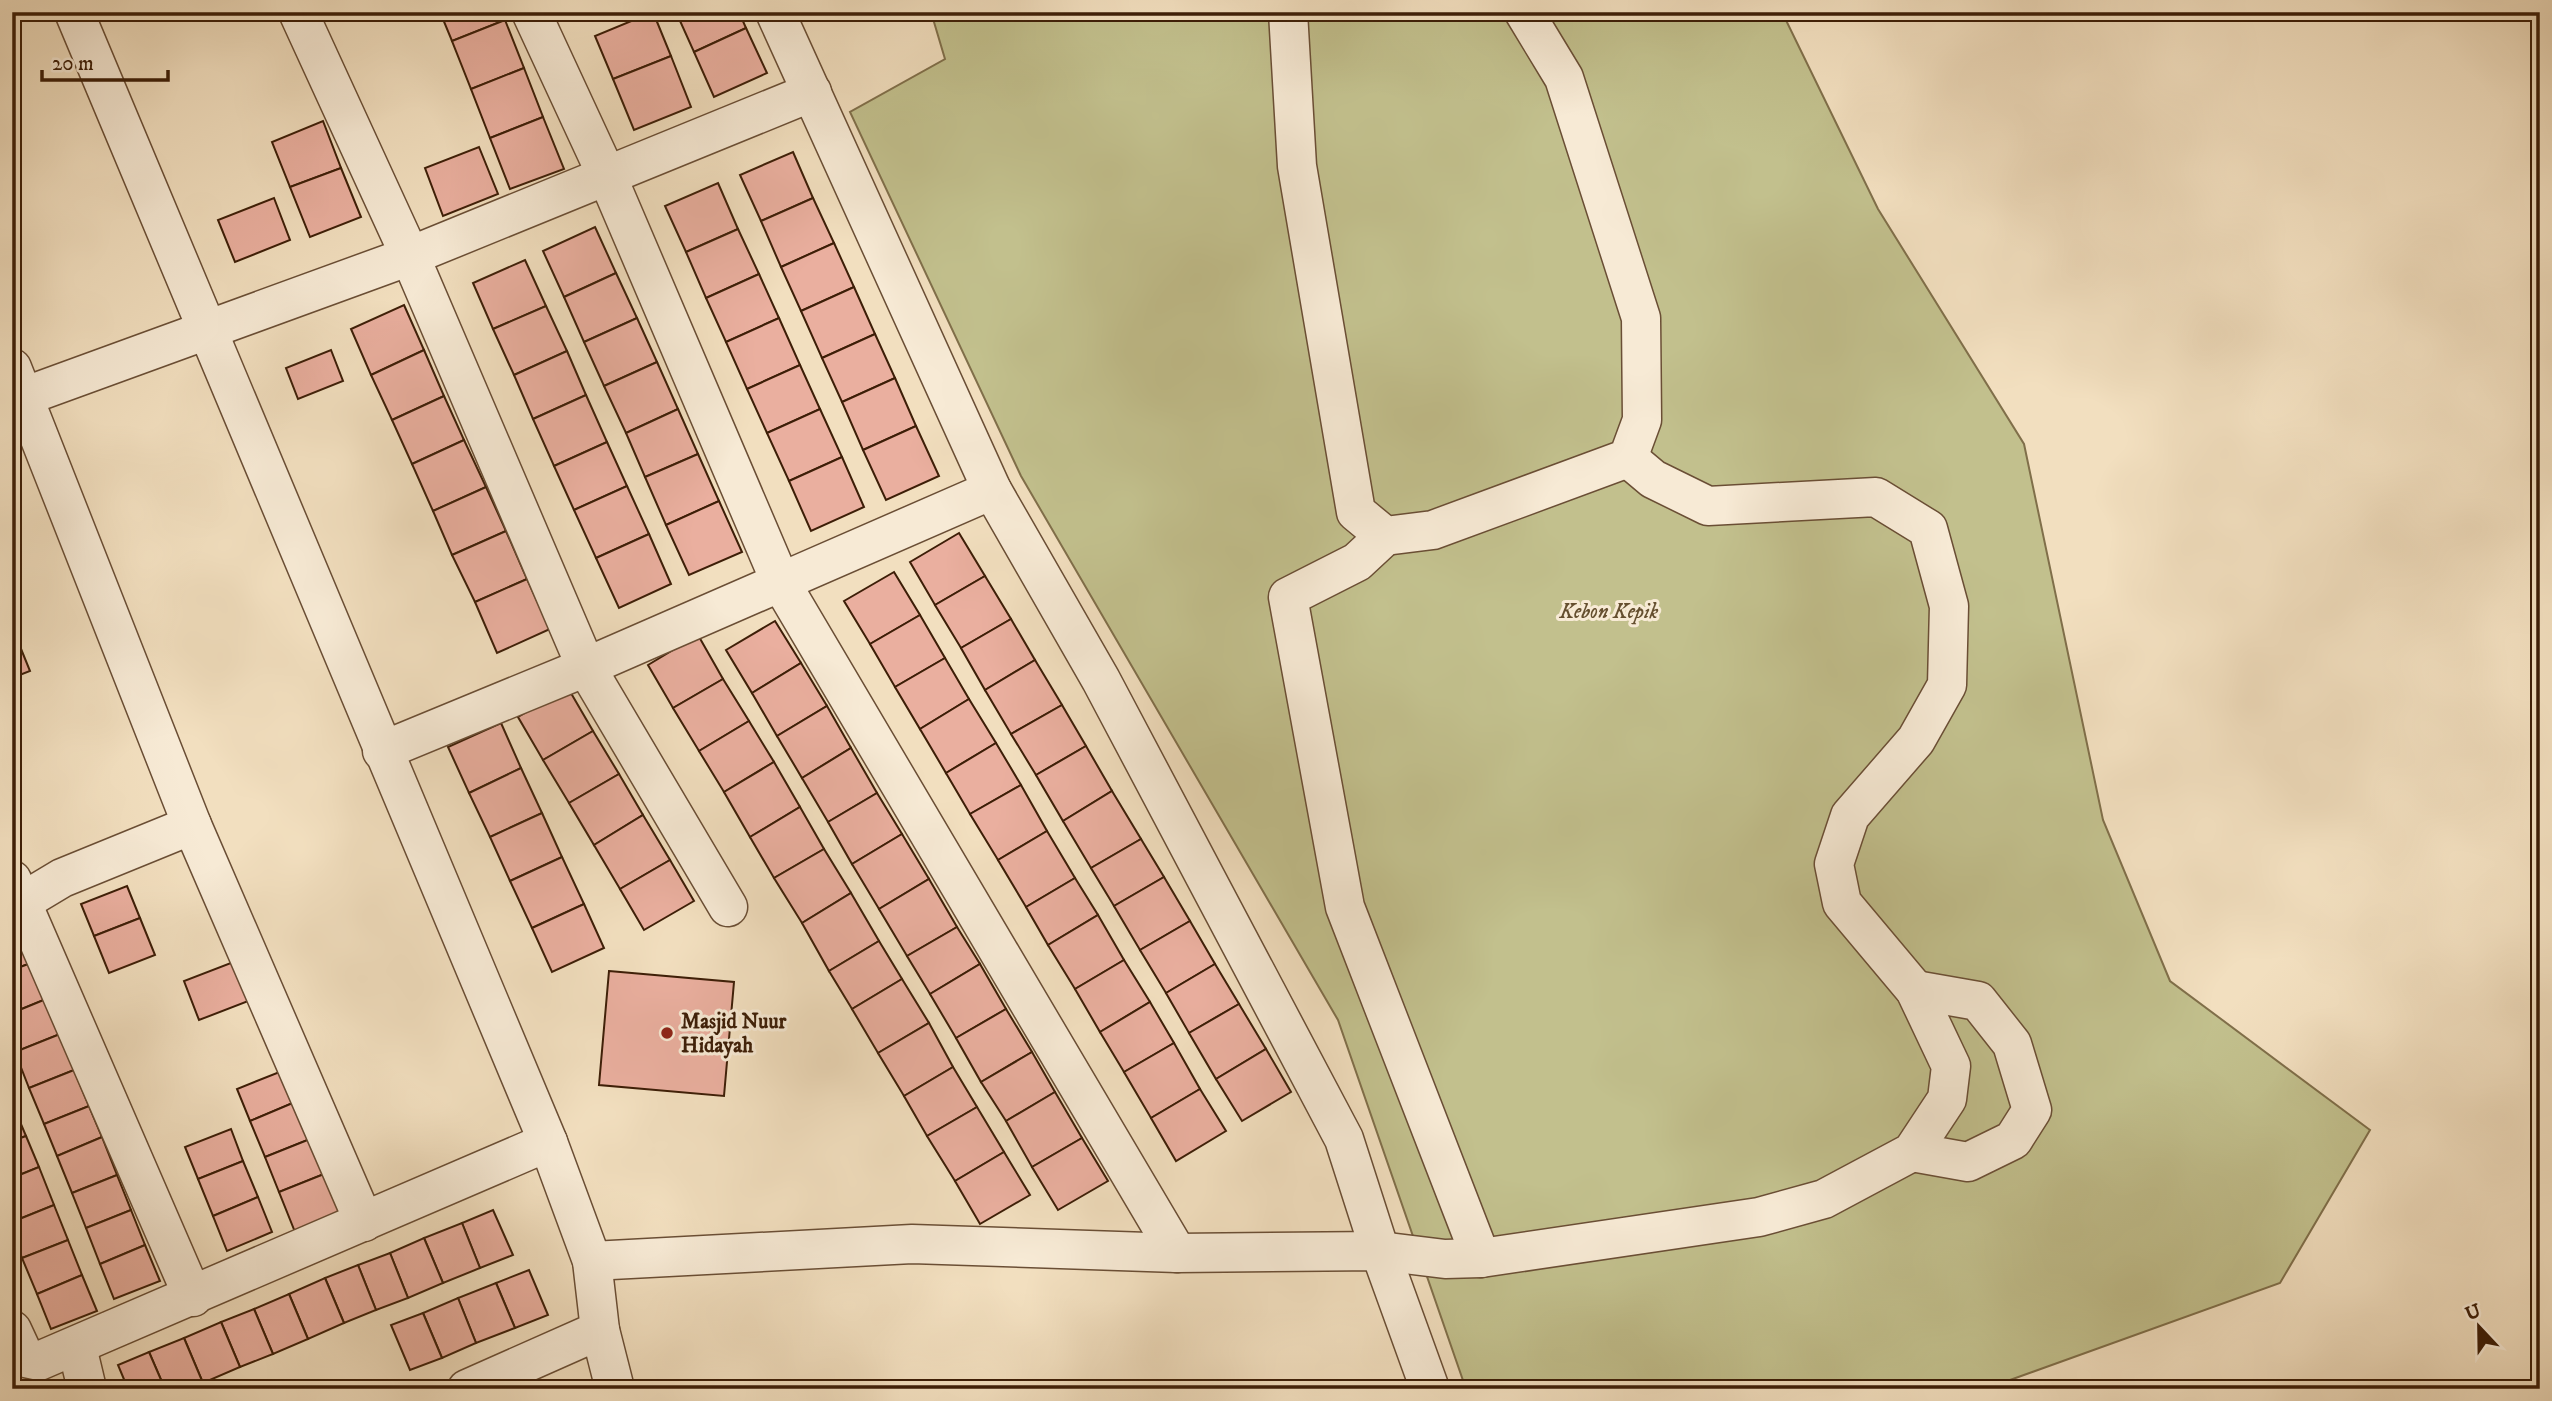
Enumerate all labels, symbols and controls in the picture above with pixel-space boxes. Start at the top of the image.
scale bar [42,38,168,82]
text: 20 m [52,51,94,77]
park label: Kebon Kepik [1559,599,1659,625]
place label: Masjid Nuur Hidayah [681,1009,788,1059]
marker: Masjid Nuur Hidayah [659,1025,675,1041]
north arrow [2444,1292,2514,1362]
text: U [2462,1299,2485,1326]

